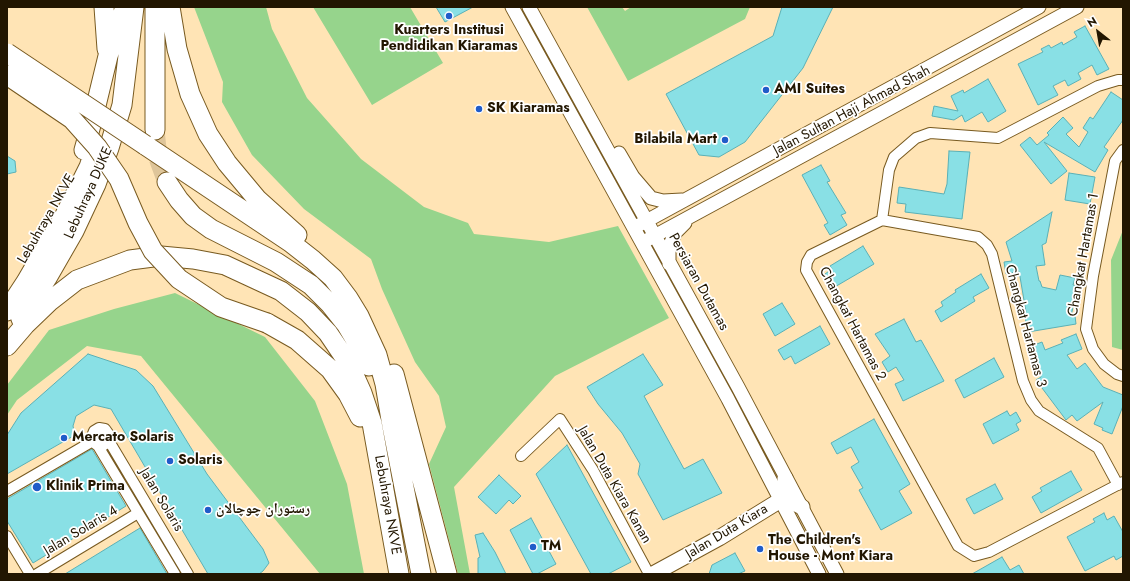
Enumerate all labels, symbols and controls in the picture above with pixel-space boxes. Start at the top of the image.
marker: Kuarters Institusi Pendidikan Kiaramas [444,11,454,21]
north arrow [1078,12,1118,52]
text: N [1084,13,1100,31]
place label: Kuarters Institusi Pendidikan Kiaramas [380,23,518,56]
street label: Jalan Sultan Haji Ahmad Shah [771,62,933,160]
place label: AMI Suites [774,82,845,98]
marker: AMI Suites [761,85,771,95]
place label: SK Kiaramas [487,101,570,117]
marker: SK Kiaramas [474,104,484,114]
place label: Bilabila Mart [634,132,717,148]
marker: Bilabila Mart [720,135,730,145]
street label: Lebuhraya DUKE [61,145,117,241]
street label: Lebuhraya NKVE [15,171,79,267]
street label: Changkat Hartamas 1 [1065,192,1103,318]
street label: Persiaran Dutamas [664,230,732,334]
street label: Changkat Hartamas 3 [1001,263,1049,389]
street label: Changkat Hartamas 2 [815,264,889,384]
street label: Jalan Duta Kiara Kanan [574,423,654,547]
place label: Mercato Solaris [72,430,174,446]
marker: Mercato Solaris [59,433,69,443]
place label: Solaris [178,453,222,469]
street label: Lebuhraya NKVE [370,454,404,556]
marker: Solaris [165,456,175,466]
street label: Jalan Solaris [136,465,186,535]
place label: Klinik Prima [46,479,125,495]
marker: Klinik Prima [31,481,43,493]
street label: Jalan Duta Kiara [683,501,771,563]
street label: Jalan Solaris 4 [41,502,121,560]
place label: رستوران چوچالان [216,502,310,518]
marker: رستوران چوچالان [203,505,213,515]
place label: The Children's House - Mont Kiara [768,533,893,566]
place label: TM [541,539,561,555]
marker: TM [528,542,538,552]
marker: The Children's House - Mont Kiara [755,544,765,554]

